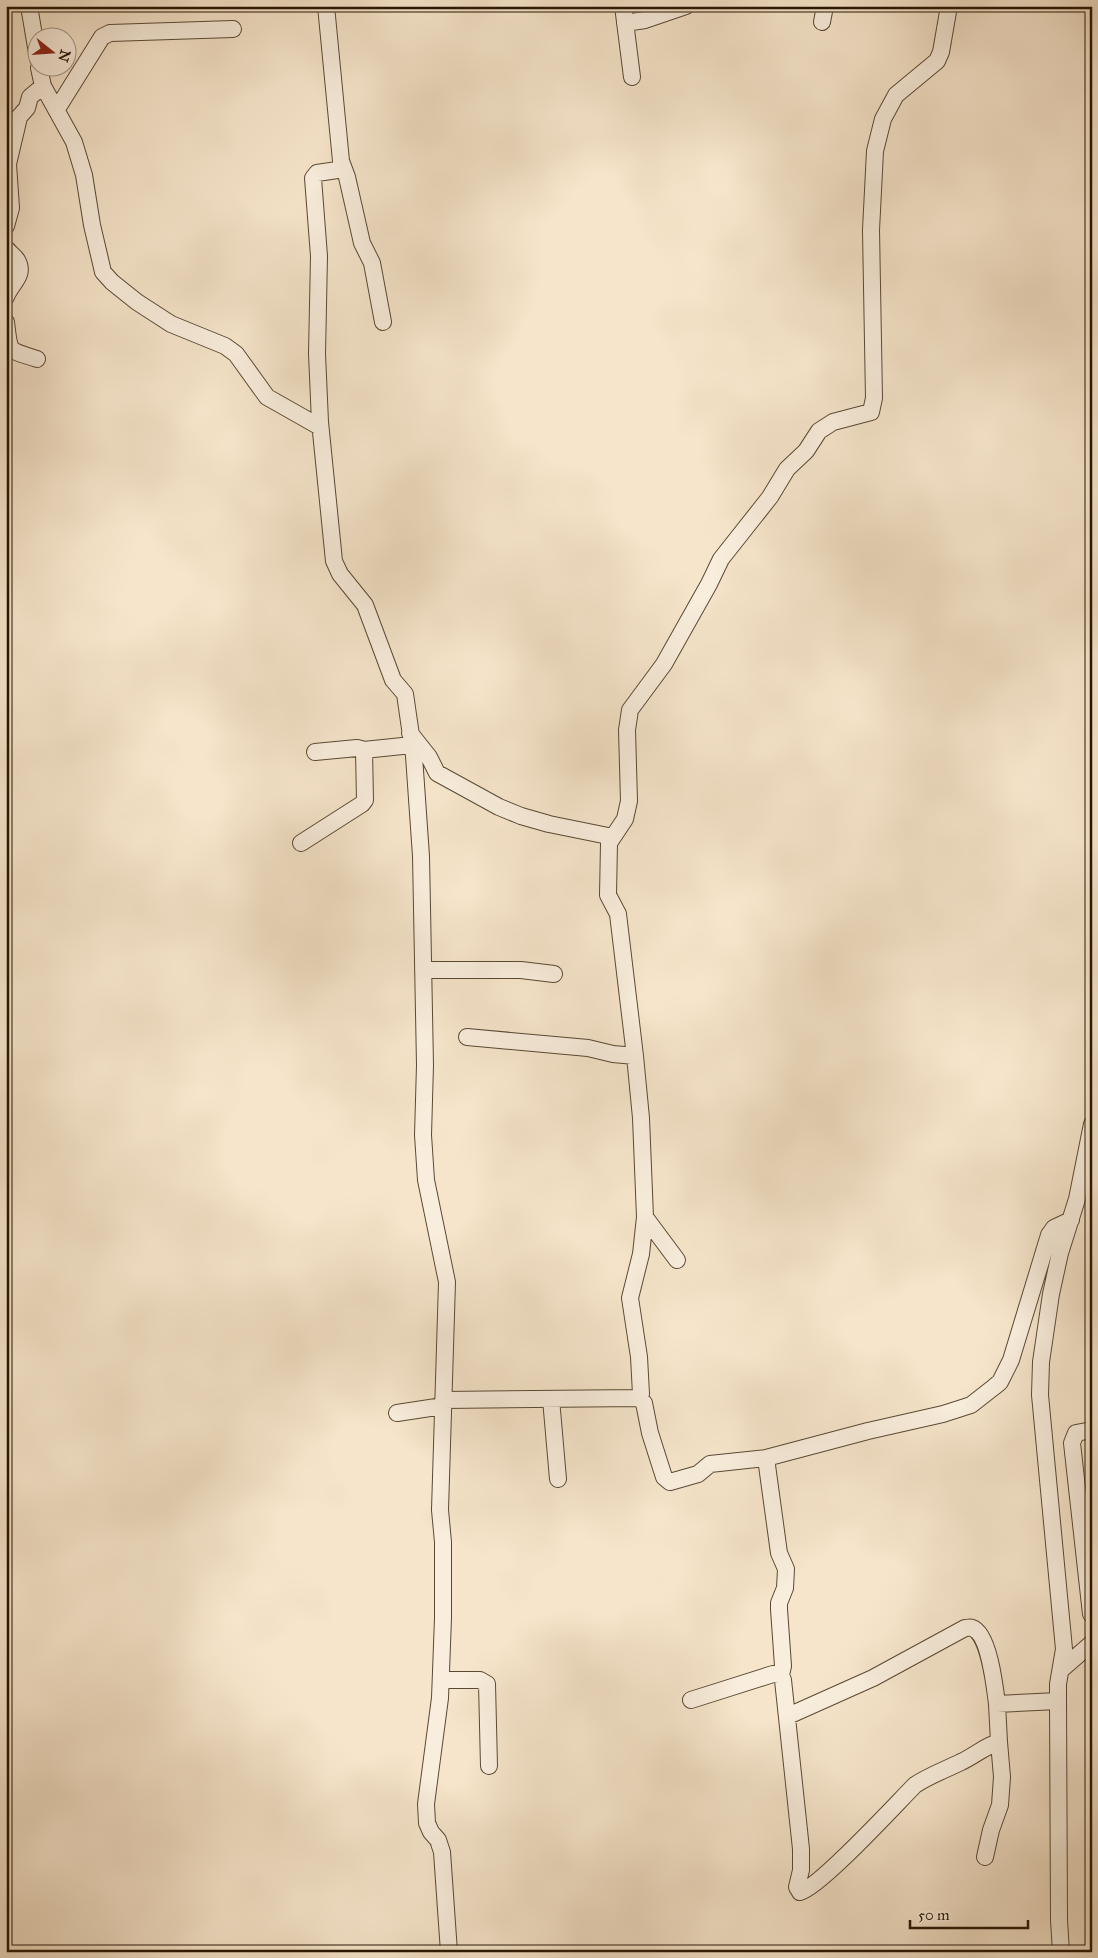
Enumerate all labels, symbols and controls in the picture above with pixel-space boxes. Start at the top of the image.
north arrow [28,28,78,78]
text: N [54,47,74,64]
scale bar [910,1898,1028,1930]
text: 50 m [918,1906,950,1924]

